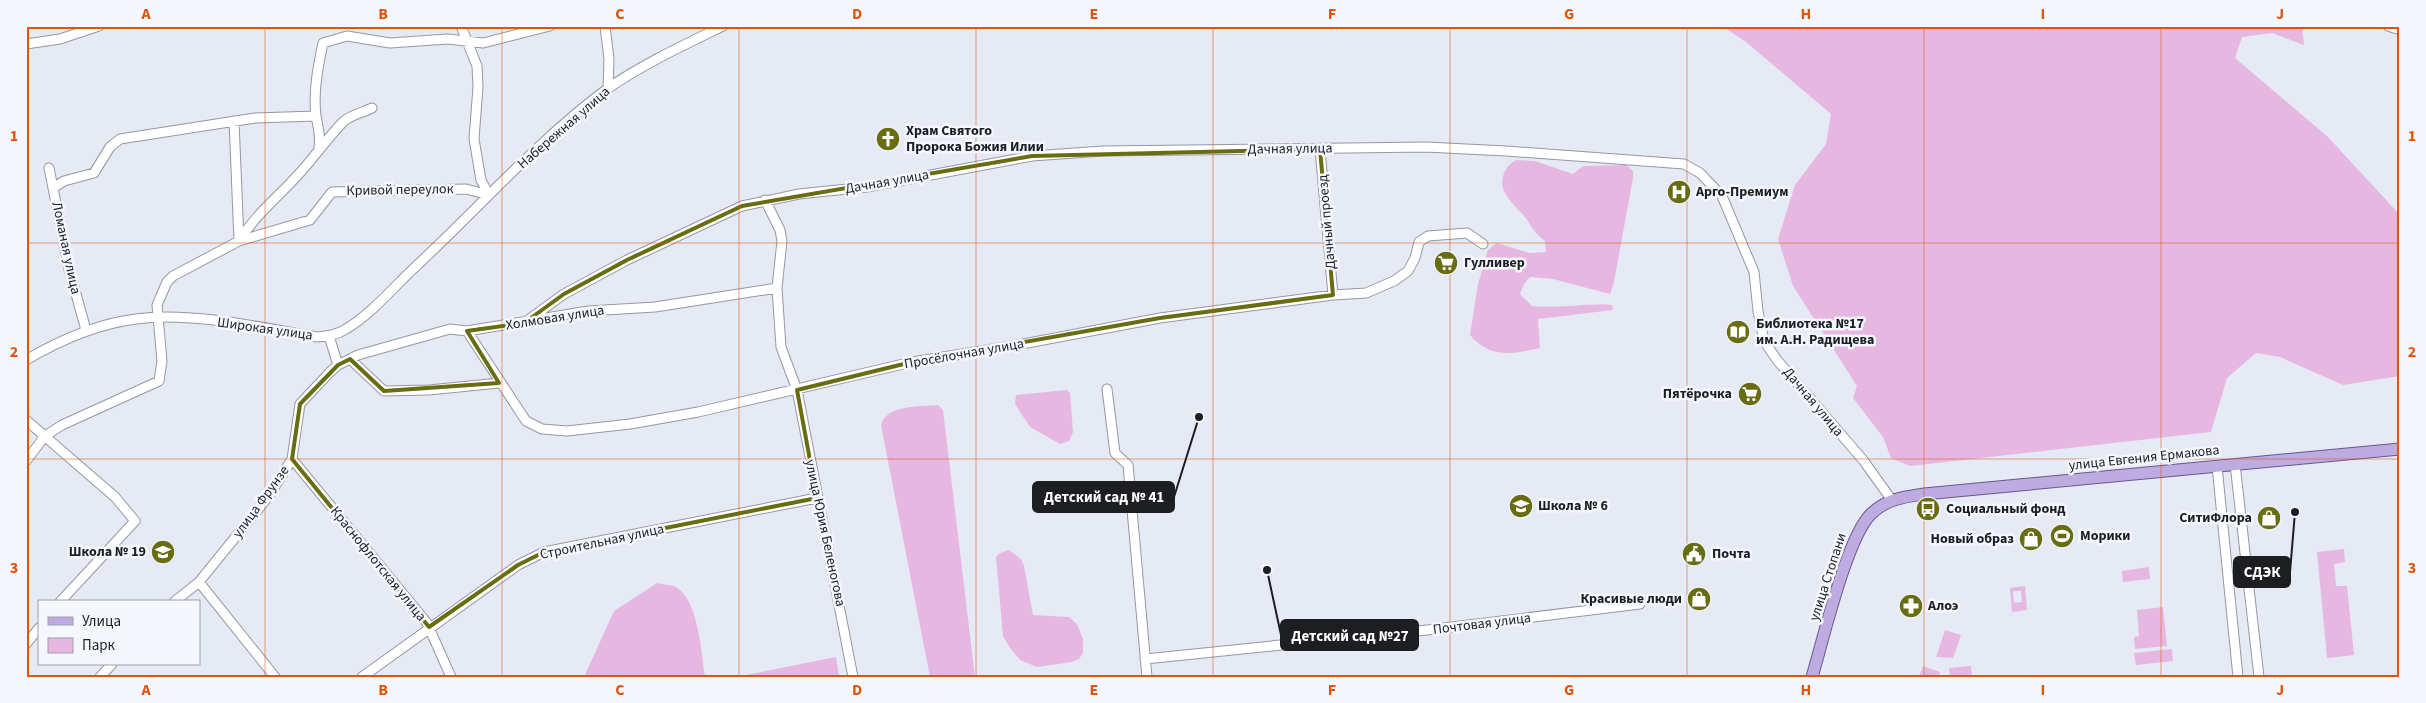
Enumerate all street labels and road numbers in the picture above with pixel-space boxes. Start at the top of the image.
street label: Набережная улица [513,82,615,174]
street label: Дачная улица [1247,138,1333,160]
street label: Дачная улица [843,165,931,199]
street label: Дачный проезд [1313,173,1341,270]
street label: Кривой переулок [346,179,454,201]
street label: Ломаная улица [46,200,86,296]
street label: Холмовая улица [504,300,606,336]
street label: Широкая улица [216,312,314,346]
street label: Просёлочная улица [903,334,1025,374]
street label: Дачная улица [1778,363,1848,441]
street label: улица Евгения Ермакова [2068,440,2220,476]
street label: улица Юрия Беленогова [800,458,850,608]
street label: улица Фрунзе [228,462,294,542]
street label: Краснофлотская улица [325,502,431,626]
street label: Строительная улица [538,519,666,565]
street label: улица Стопани [1804,530,1852,624]
street label: Почтовая улица [1432,608,1532,640]

